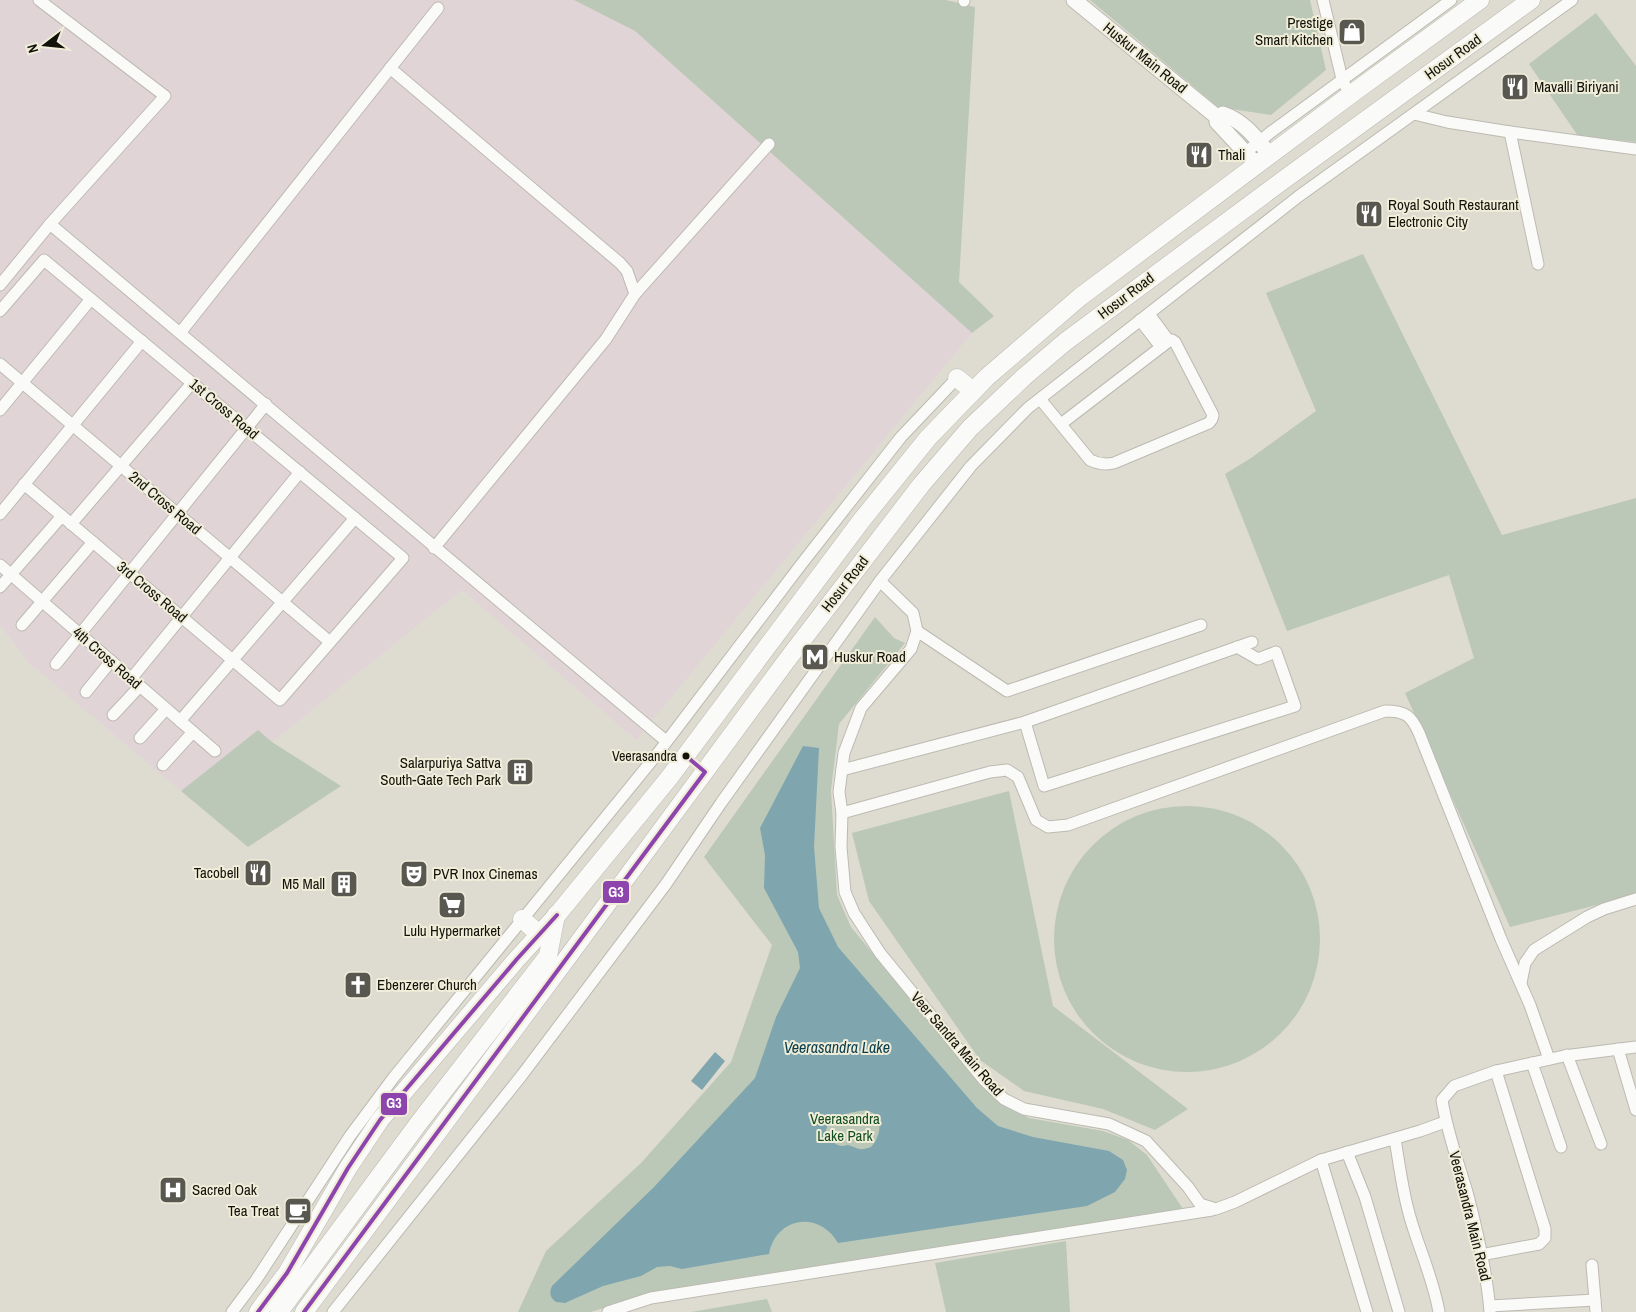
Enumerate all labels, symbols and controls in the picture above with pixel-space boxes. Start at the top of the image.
place label: Prestige Smart Kitchen [1255,12,1333,50]
street label: Huskur Main Road [1099,17,1192,98]
shop icon: Prestige Smart Kitchen [1337,17,1367,47]
north arrow [20,20,70,70]
street label: Hosur Road [1420,29,1485,84]
text: N [23,42,42,55]
restaurant icon: Mavalli Biriyani [1500,72,1530,102]
place label: Mavalli Biriyani [1534,76,1619,97]
restaurant icon: Thali [1184,140,1214,170]
place label: Thali [1218,144,1245,165]
place label: Royal South Restaurant Electronic City [1388,194,1519,232]
restaurant icon: Royal South Restaurant Electronic City [1354,199,1384,229]
street label: Hosur Road [1093,267,1158,324]
street label: 1st Cross Road [185,373,264,444]
street label: 2nd Cross Road [125,466,206,539]
street label: Hosur Road [816,551,873,616]
street label: 3rd Cross Road [113,556,192,627]
street label: 4th Cross Road [68,622,146,694]
metro station icon: Huskur Road [800,642,830,672]
place label: Huskur Road [834,646,906,667]
place label: Veerasandra [612,747,678,765]
marker: Veerasandra [681,751,691,761]
place label: Salarpuriya Sattva South-Gate Tech Park [380,752,502,790]
building icon: Salarpuriya Sattva South-Gate Tech Park [505,757,535,787]
restaurant icon: Tacobell [243,858,273,888]
theatre icon: PVR Inox Cinemas [399,859,429,889]
place label: Tacobell [194,862,239,883]
place label: PVR Inox Cinemas [433,863,538,884]
building icon: M5 Mall [329,869,359,899]
place label: M5 Mall [282,873,325,894]
line badge: G3 [602,880,630,904]
text: G3 [608,883,624,901]
supermarket icon: Lulu Hypermarket [437,890,467,920]
place label: Lulu Hypermarket [403,920,501,941]
church icon: Ebenzerer Church [343,970,373,1000]
place label: Ebenzerer Church [377,974,477,995]
street label: Veer Sandra Main Road [906,987,1009,1100]
water label: Veerasandra Lake [784,1036,890,1058]
line badge: G3 [380,1092,408,1116]
text: G3 [386,1094,402,1112]
park label: Veerasandra Lake Park [810,1108,880,1146]
street label: Veerasandra Main Road [1444,1149,1497,1283]
hospital icon: Sacred Oak [158,1175,188,1205]
place label: Sacred Oak [192,1179,258,1200]
cafe icon: Tea Treat [283,1196,313,1226]
place label: Tea Treat [228,1200,280,1221]

